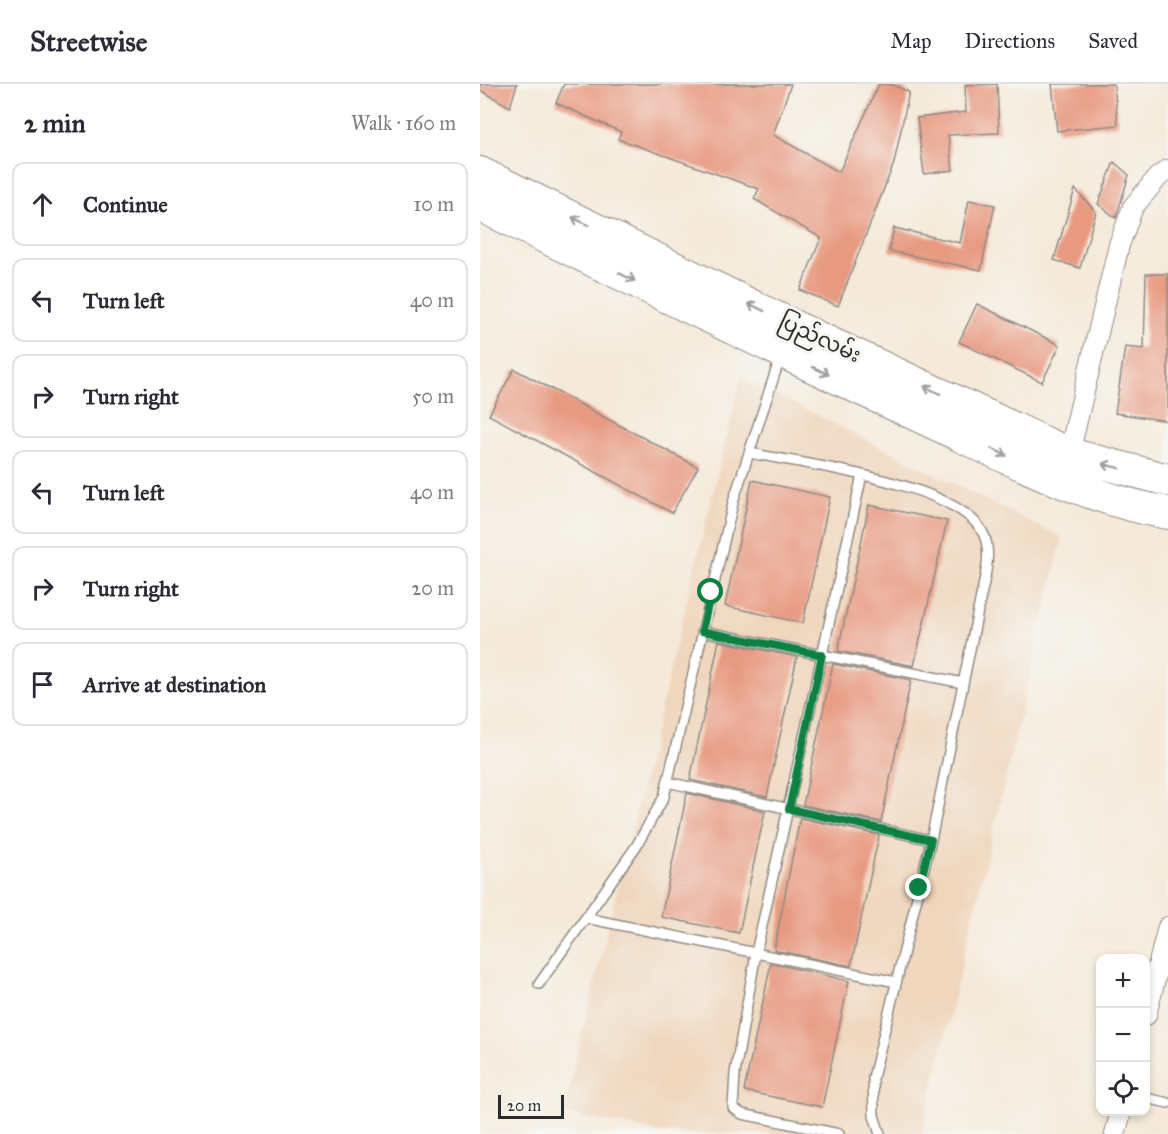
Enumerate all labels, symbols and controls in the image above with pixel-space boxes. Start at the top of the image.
text: Streetwise [30,24,147,59]
text: Map [891,28,932,54]
text: Directions [965,28,1055,54]
text: Saved [1088,28,1138,54]
text: 2 min [24,107,85,139]
text: Walk · 160 m [351,111,456,135]
icon: ahead [26,188,59,221]
text: Continue [83,191,168,218]
text: 10 m [413,192,454,216]
one-way arrow [572,215,590,227]
one-way arrow [617,272,635,283]
icon: left [26,284,59,317]
text: Turn left [83,287,165,314]
text: 40 m [410,288,454,312]
one-way arrow [747,301,765,313]
street label: ပြည်လမ်း [773,305,866,372]
one-way arrow [812,366,830,377]
icon: right [26,380,59,413]
text: Turn right [83,383,179,410]
text: 50 m [412,384,454,408]
one-way arrow [923,384,941,395]
one-way arrow [989,447,1007,459]
one-way arrow [1102,459,1121,471]
icon: left [26,476,59,509]
text: Turn left [83,479,165,506]
text: 40 m [410,480,454,504]
icon: right [26,572,59,605]
text: Turn right [83,575,179,602]
text: 20 m [411,576,454,600]
route start [697,578,723,604]
icon: arrive [26,668,59,701]
text: Arrive at destination [83,671,266,698]
route end [905,874,931,900]
map controls [1096,954,1150,1116]
button: + [1096,954,1150,1008]
button: − [1096,1008,1150,1062]
button: locate [1096,1062,1150,1116]
scale bar [498,1092,564,1120]
text: 20 m [507,1096,541,1115]

